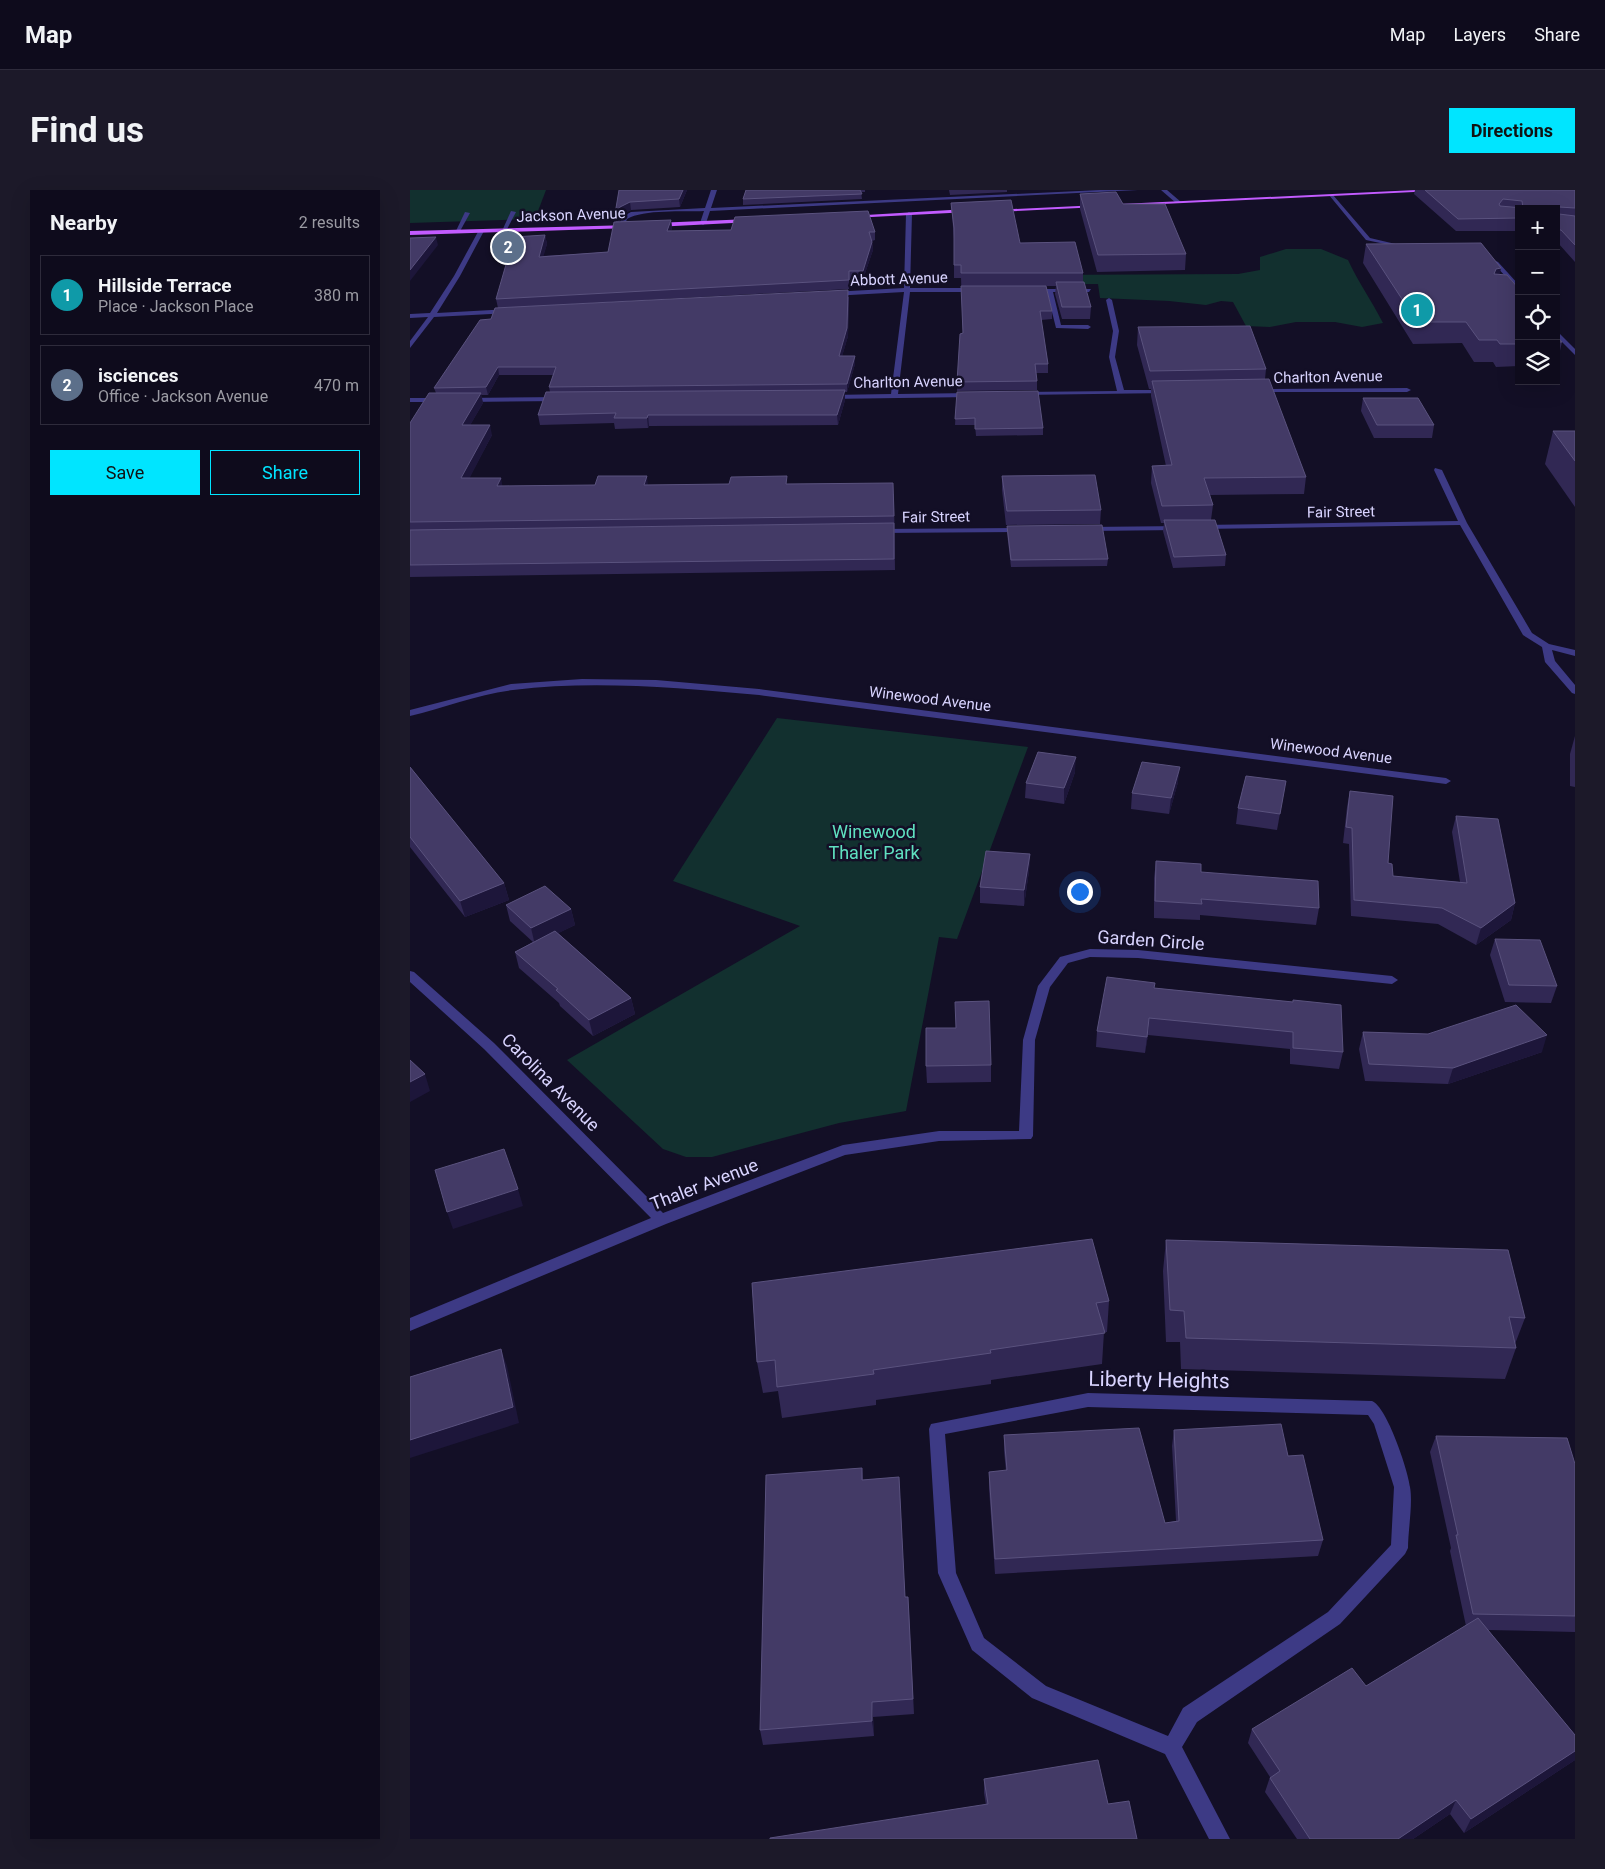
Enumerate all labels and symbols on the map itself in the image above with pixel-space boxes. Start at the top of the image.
street label: Jackson Avenue [516,204,626,226]
pin: 2 [492,228,524,266]
street label: Abbott Avenue [850,268,948,290]
pin: 1 [1401,291,1433,329]
street label: Charlton Avenue [1273,367,1383,387]
street label: Charlton Avenue [853,372,963,392]
street label: Fair Street [1307,502,1375,522]
street label: Fair Street [902,507,970,527]
street label: Winewood Avenue [868,683,992,715]
street label: Winewood Avenue [1269,735,1393,767]
park label: Winewood Thaler Park [828,821,920,863]
your location [1067,879,1093,905]
street label: Garden Circle [1097,926,1205,954]
street label: Carolina Avenue [498,1029,604,1135]
street label: Thaler Avenue [647,1154,761,1214]
street label: Liberty Heights [1088,1367,1230,1393]

